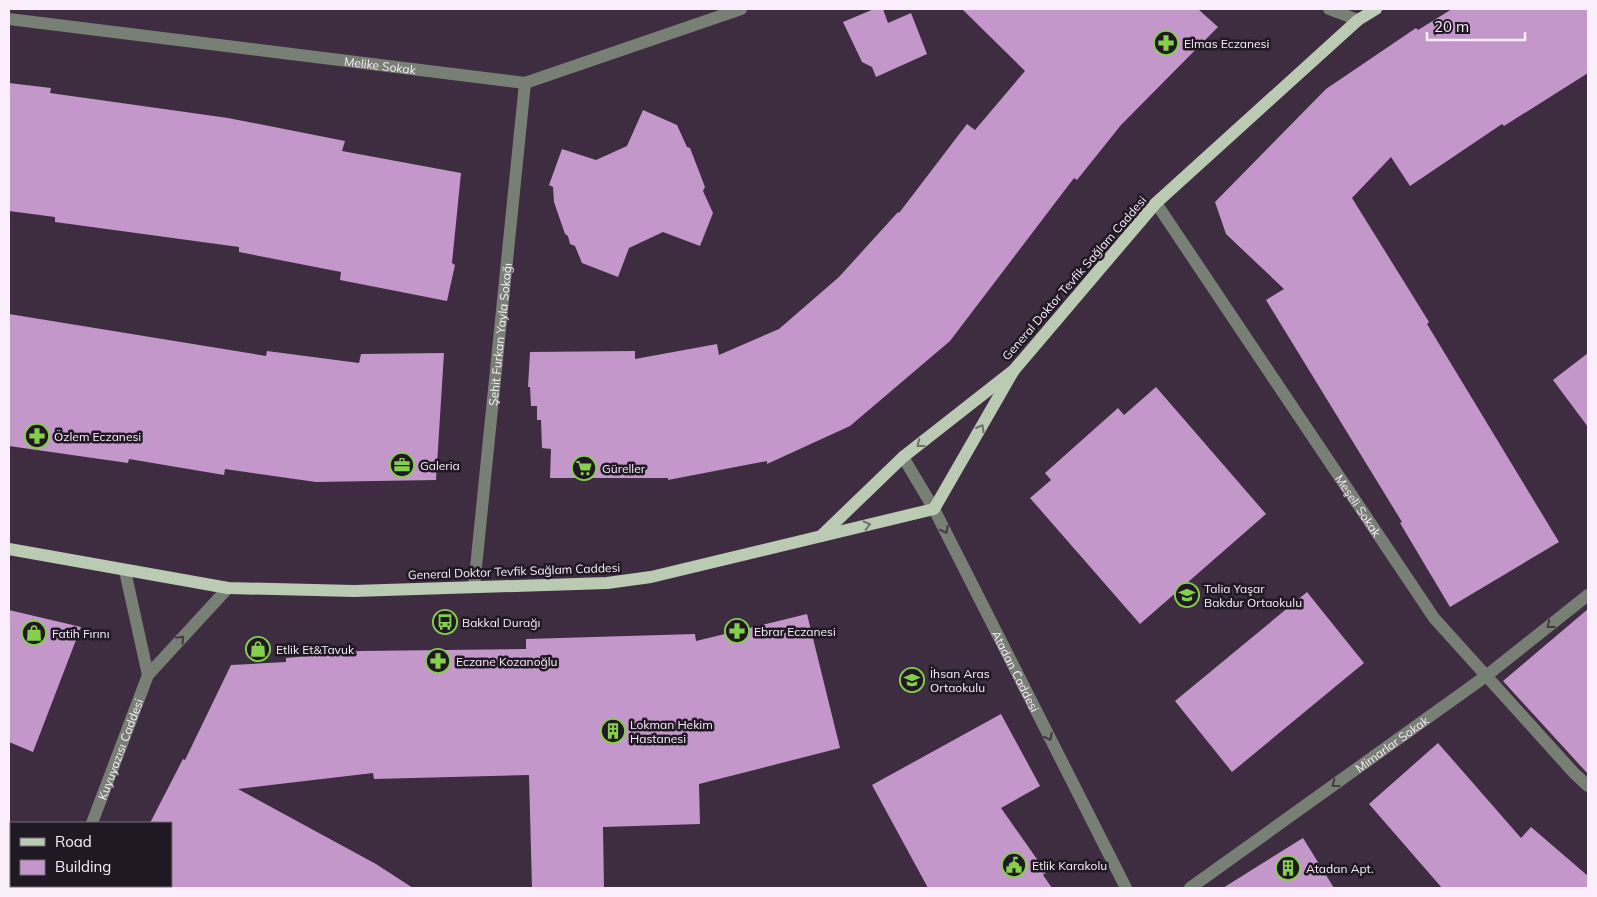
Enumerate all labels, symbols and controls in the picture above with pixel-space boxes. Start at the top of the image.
scale bar [1427,10,1524,42]
text: 20 m [1434,17,1469,36]
pharmacy icon: Elmas Eczanesi [1153,30,1179,56]
place label: Elmas Eczanesi [1184,36,1270,51]
street label: Melike Sokak [343,53,418,77]
street label: General Doktor Tevfik Sağlam Caddesi [999,193,1150,363]
street label: Şehit Furkan Yayla Sokağı [485,262,514,406]
pharmacy icon: Özlem Eczanesi [24,423,50,449]
one-way arrow [974,424,984,433]
place label: Özlem Eczanesi [54,429,141,444]
one-way arrow [917,438,926,446]
office icon: Galeria [389,452,415,478]
supermarket icon: Güreller [571,455,597,481]
place label: Galeria [420,458,460,473]
place label: Güreller [602,461,646,476]
street label: Meşeli Sokak [1332,471,1385,540]
one-way arrow [863,521,871,531]
one-way arrow [938,525,949,534]
street label: General Doktor Tevfik Sağlam Caddesi [407,560,621,582]
place label: Talia Yaşar Bakdur Ortaokulu [1204,581,1302,610]
school or university icon: Talia Yaşar Bakdur Ortaokulu [1174,582,1200,608]
bus stop icon: Bakkal Durağı [432,609,458,635]
place label: Bakkal Durağı [462,615,540,630]
pharmacy icon: Ebrar Eczanesi [724,618,750,644]
shop icon: Fatih Fırını [21,620,47,646]
one-way arrow [1547,620,1556,628]
place label: Ebrar Eczanesi [754,624,836,639]
place label: Fatih Fırını [52,626,110,641]
street label: Atadan Caddesi [989,628,1043,714]
one-way arrow [175,636,184,645]
shop icon: Etlik Et&Tavuk [245,636,271,662]
place label: Etlik Et&Tavuk [276,642,355,657]
pharmacy icon: Eczane Kozanoğlu [425,648,451,674]
place label: Eczane Kozanoğlu [456,654,558,669]
place label: İhsan Aras Ortaokulu [930,666,990,695]
school or university icon: İhsan Aras Ortaokulu [899,667,925,693]
street label: Kuyuyazısı Caddesi [94,696,146,802]
street label: Mimarlar Sokak [1352,712,1432,775]
place label: Lokman Hekim Hastanesi [630,717,713,746]
building icon: Lokman Hekim Hastanesi [600,718,626,744]
one-way arrow [1043,732,1053,741]
one-way arrow [1331,778,1340,787]
legend [10,822,172,887]
text: Road [55,832,92,851]
public building icon: Etlik Karakolu [1001,852,1027,878]
building icon: Atadan Apt. [1275,855,1301,881]
text: Building [55,857,111,876]
place label: Etlik Karakolu [1032,858,1107,873]
place label: Atadan Apt. [1306,861,1374,876]

